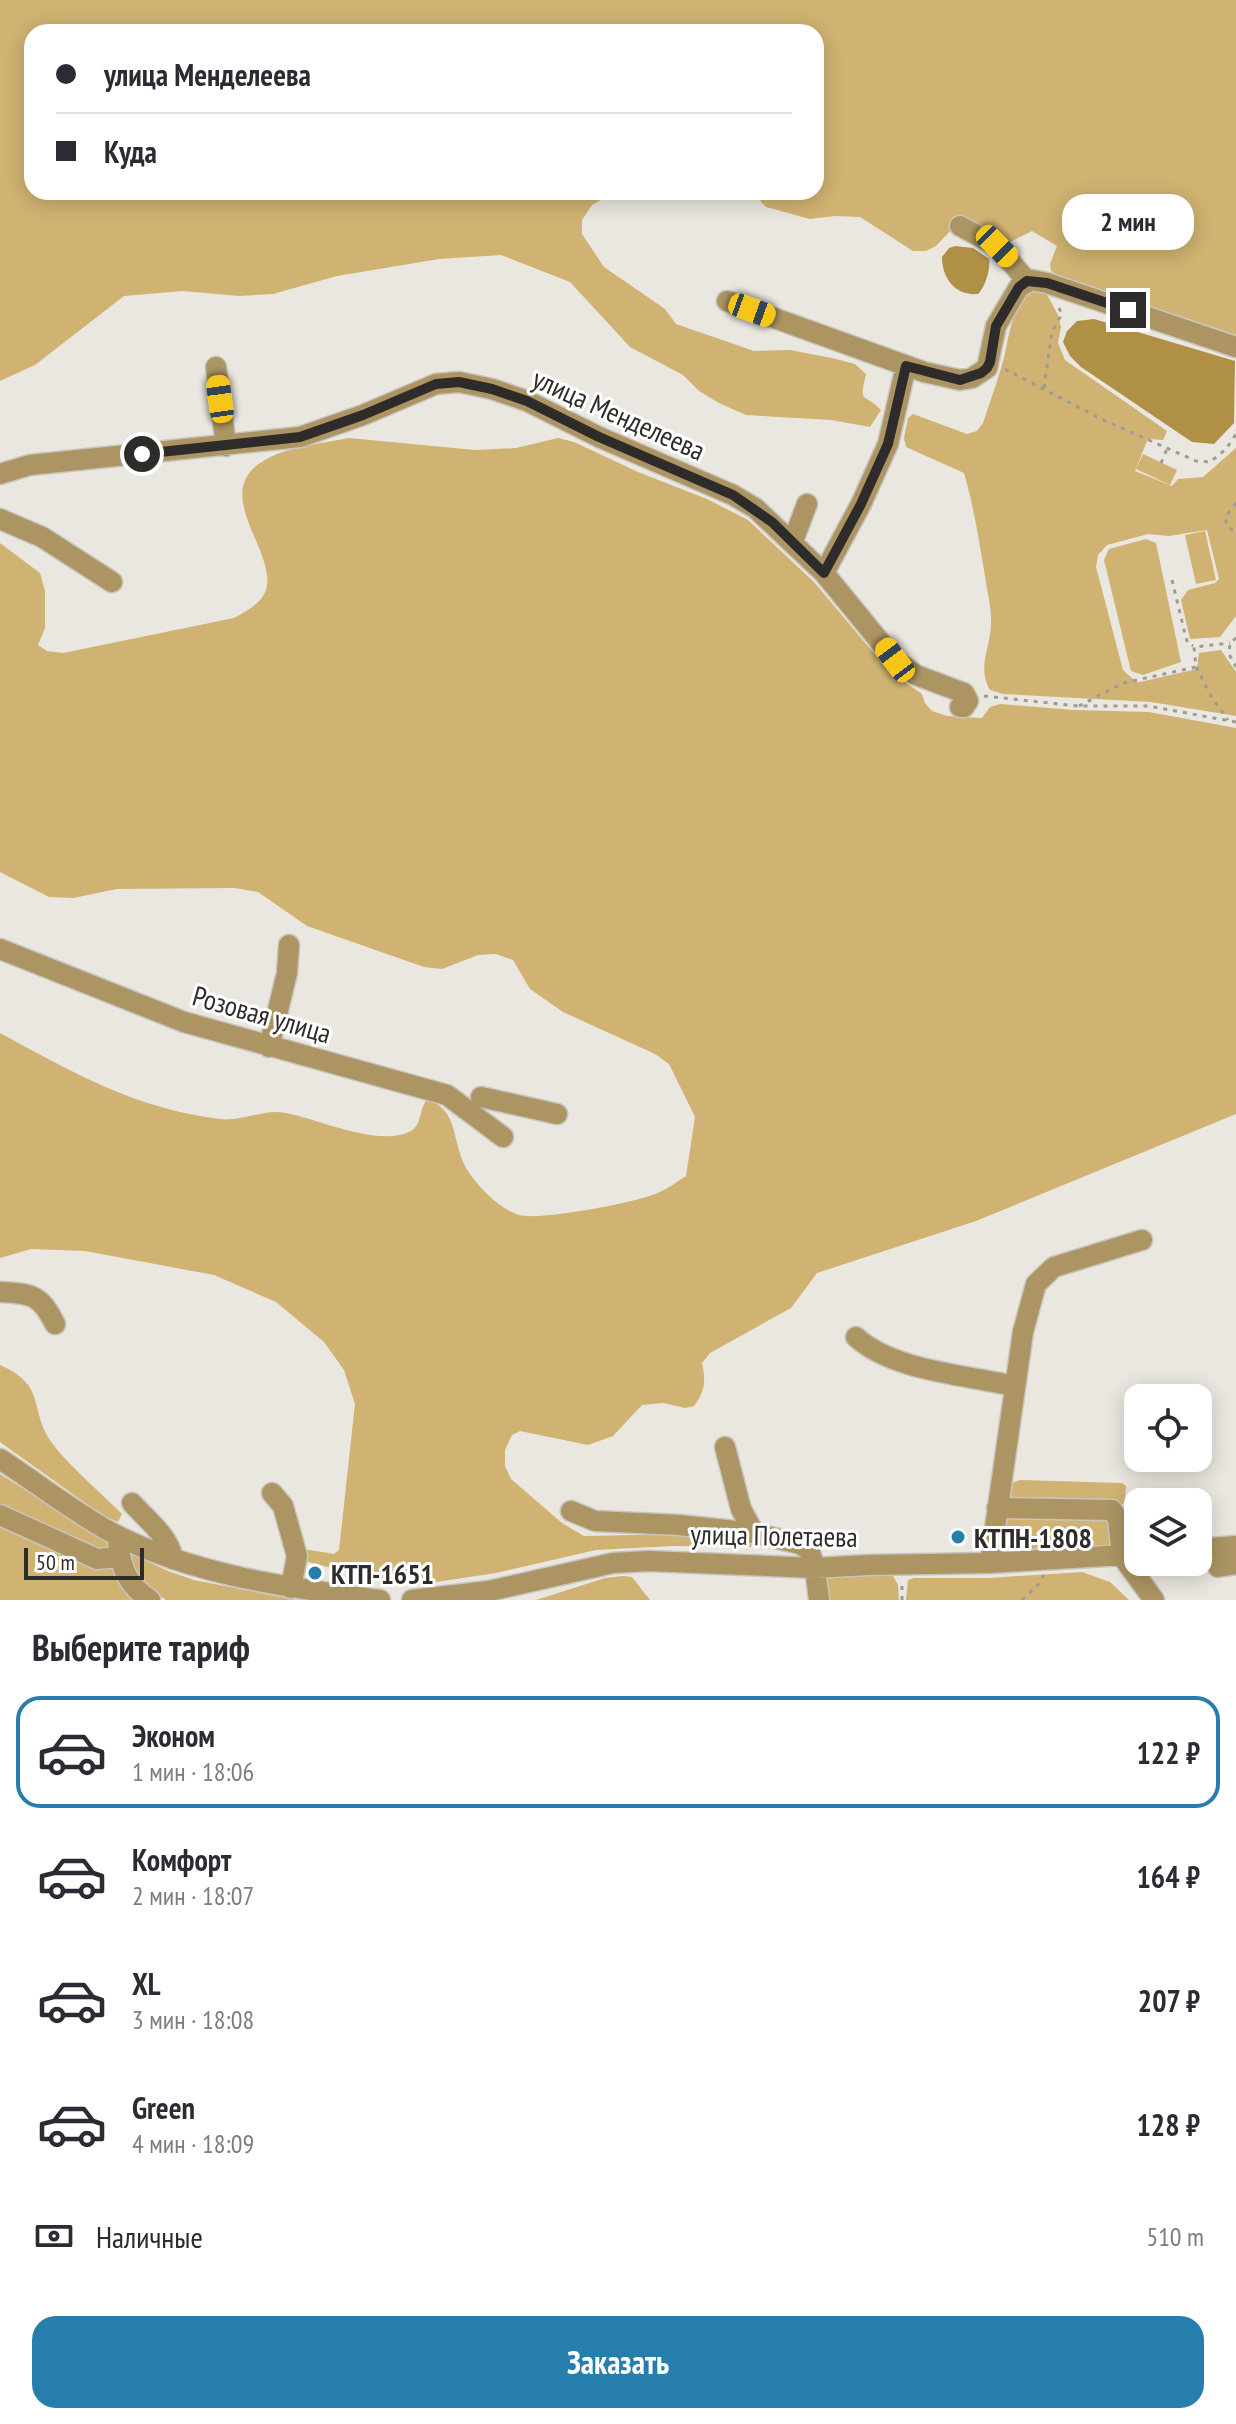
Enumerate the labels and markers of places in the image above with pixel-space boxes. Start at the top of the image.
place label: КТПН-1808 [974,1519,1092,1556]
marker: КТПН-1808 [949,1528,967,1546]
place label: КТП-1651 [331,1555,434,1592]
marker: КТП-1651 [306,1564,324,1582]

